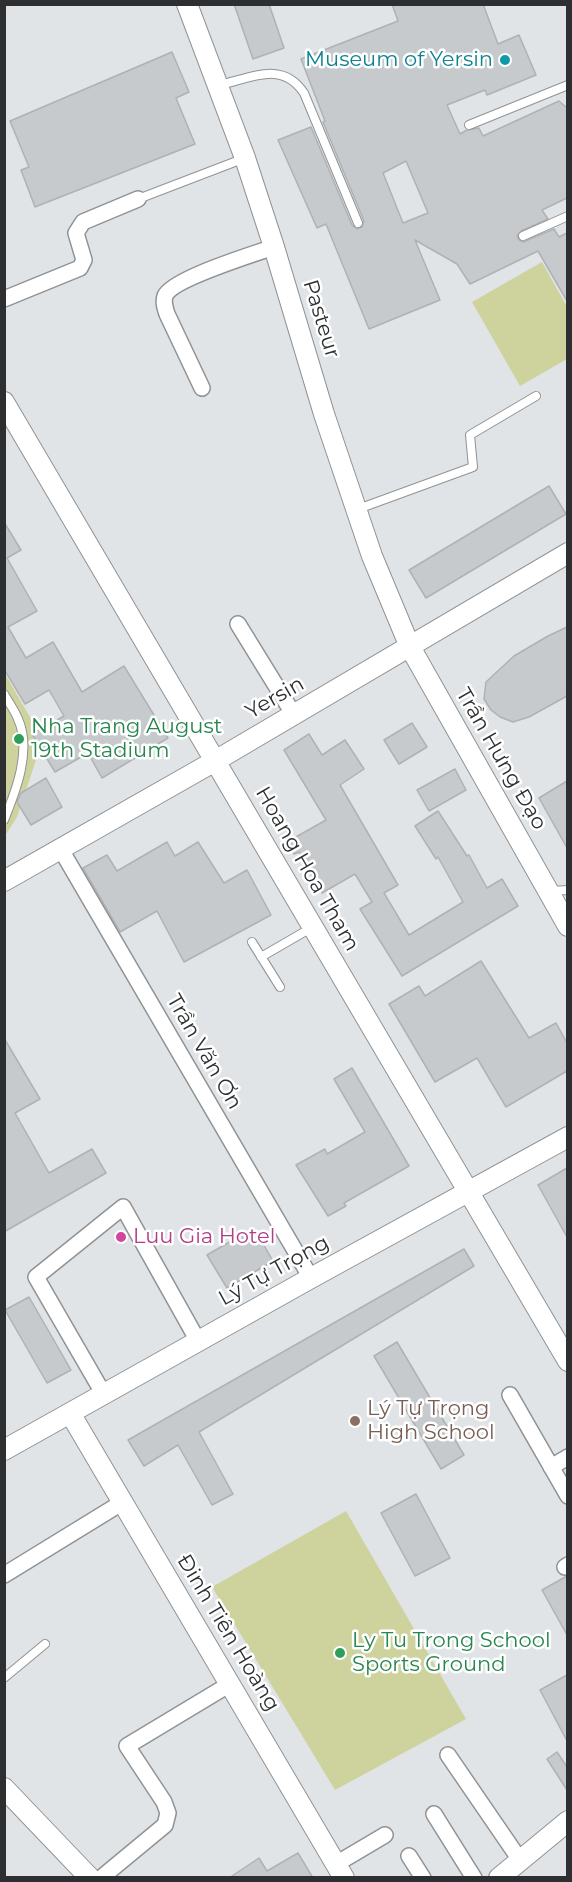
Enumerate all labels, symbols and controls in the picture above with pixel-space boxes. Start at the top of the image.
place label: Museum of Yersin [305,47,493,73]
marker: Museum of Yersin [498,53,512,67]
street label: Pasteur [297,277,345,361]
street label: Yersin [241,671,309,725]
street label: Trần Hưng Đạo [450,684,552,834]
place label: Nha Trang August 19th Stadium [31,714,222,764]
marker: Nha Trang August 19th Stadium [12,732,26,746]
street label: Hoang Hoa Tham [250,782,364,956]
street label: Trần Văn Ơn [161,990,247,1114]
place label: Luu Gia Hotel [133,1224,275,1250]
marker: Luu Gia Hotel [114,1230,128,1244]
street label: Lý Tự Trọng [214,1230,334,1312]
place label: Lý Tự Trọng High School [367,1396,495,1446]
marker: Lý Tự Trọng High School [348,1414,362,1428]
street label: Đinh Tiên Hoàng [171,1550,285,1716]
place label: Ly Tu Trong School Sports Ground [352,1628,551,1678]
marker: Ly Tu Trong School Sports Ground [333,1646,347,1660]

